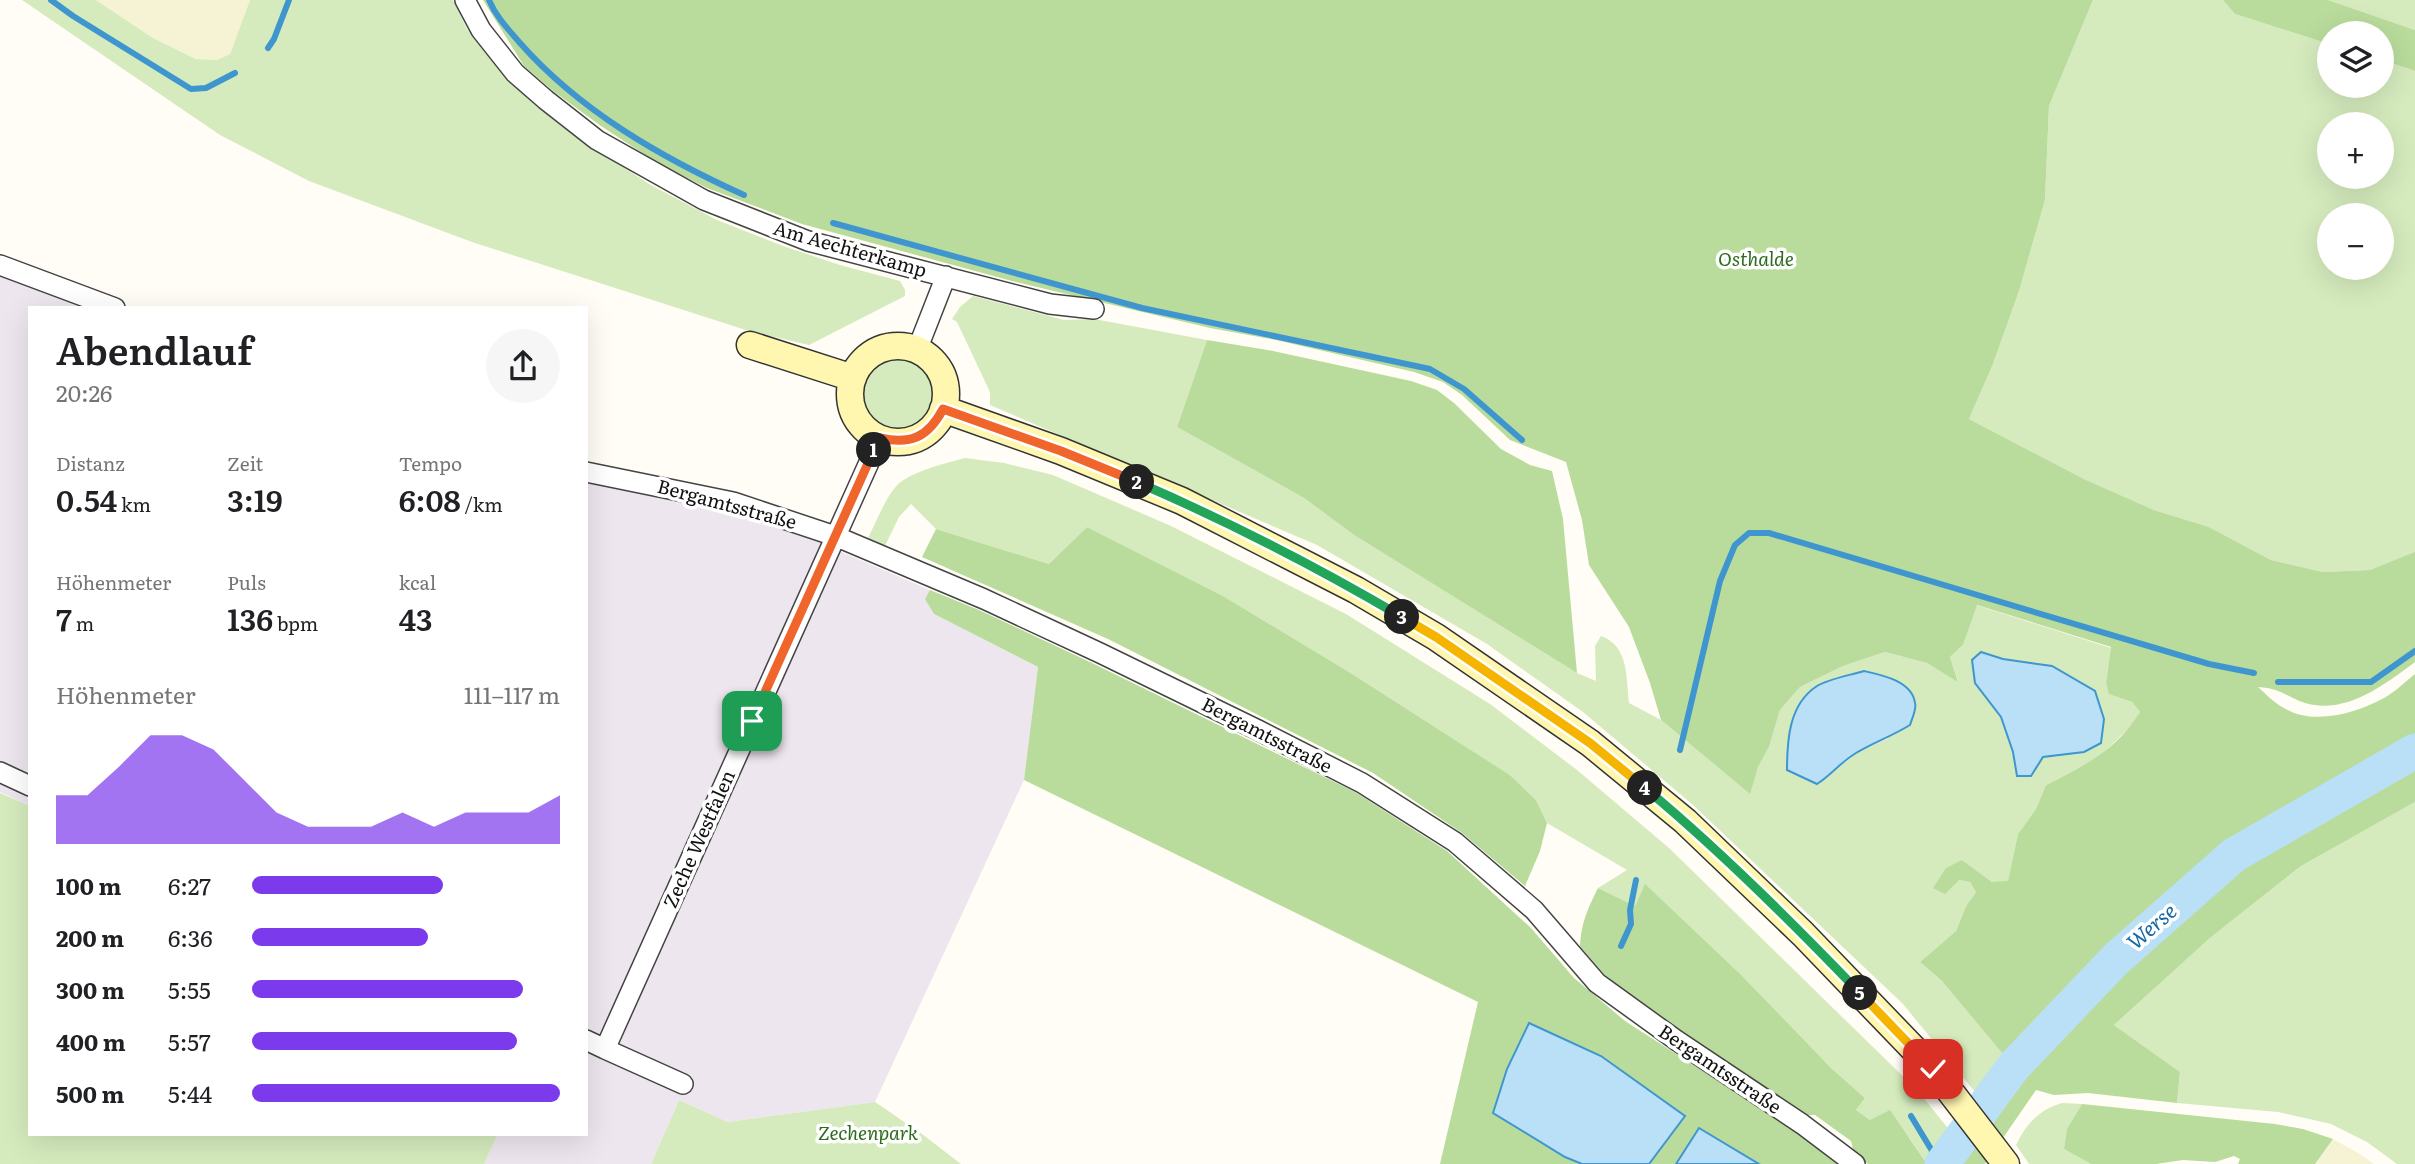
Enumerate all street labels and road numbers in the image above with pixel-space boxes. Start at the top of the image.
street label: Am Aechterkamp [770,213,930,283]
street label: Bergamtsstraße [655,471,800,535]
street label: Bergamtsstraße [1197,689,1338,779]
street label: Zeche Westfalen [655,765,741,912]
street label: Bergamtsstraße [1653,1017,1788,1120]

